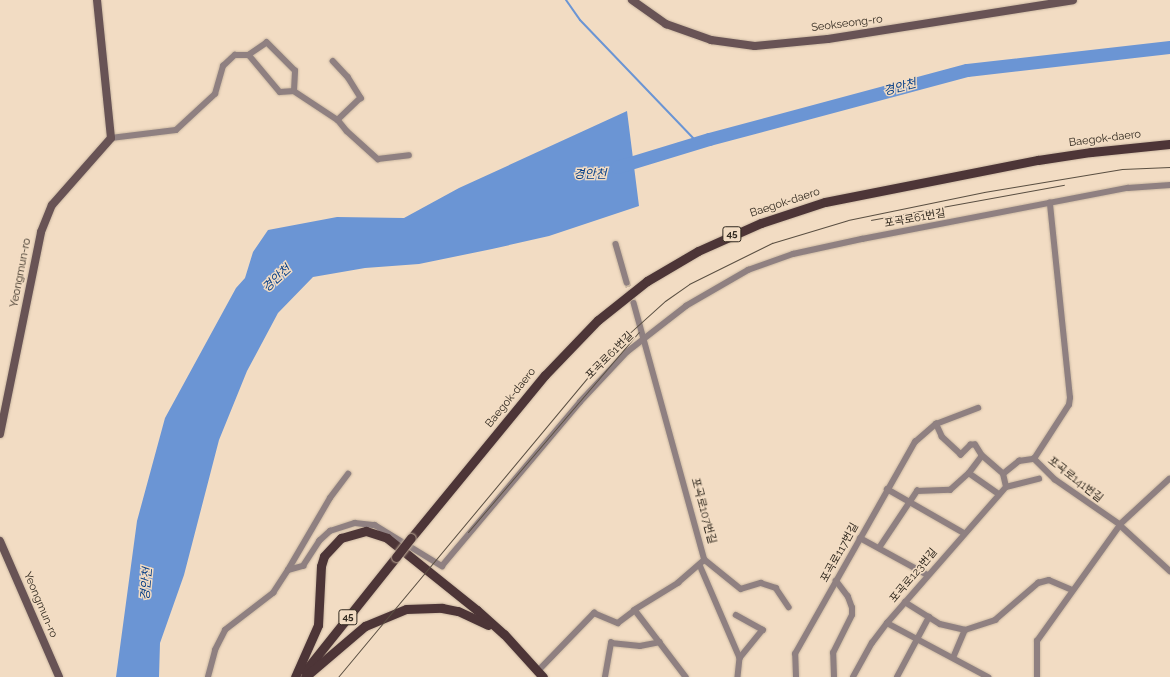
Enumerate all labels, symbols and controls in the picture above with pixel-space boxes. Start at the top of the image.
street label: Seokseong-ro [811,13,883,35]
water label: 경안천 [882,77,918,99]
street label: Baegok-daero [1068,128,1142,150]
water label: 경안천 [573,168,607,182]
street label: Baegok-daero [748,186,822,220]
street label: 포곡로61번길 [883,207,947,231]
road number: 45 [722,226,742,242]
street label: Yeongmun-ro [8,237,34,309]
water label: 경안천 [260,262,294,296]
street label: 포곡로61번길 [583,329,637,383]
street label: Baegok-daero [483,366,539,430]
street label: 포곡로141번길 [1045,454,1105,506]
street label: 포곡로107번길 [688,477,718,545]
street label: 포곡로117번길 [818,521,862,585]
street label: 포곡로123번길 [887,546,941,606]
water label: 경안천 [138,567,156,601]
street label: Yeongmun-ro [20,570,60,640]
road number: 45 [338,609,358,625]

